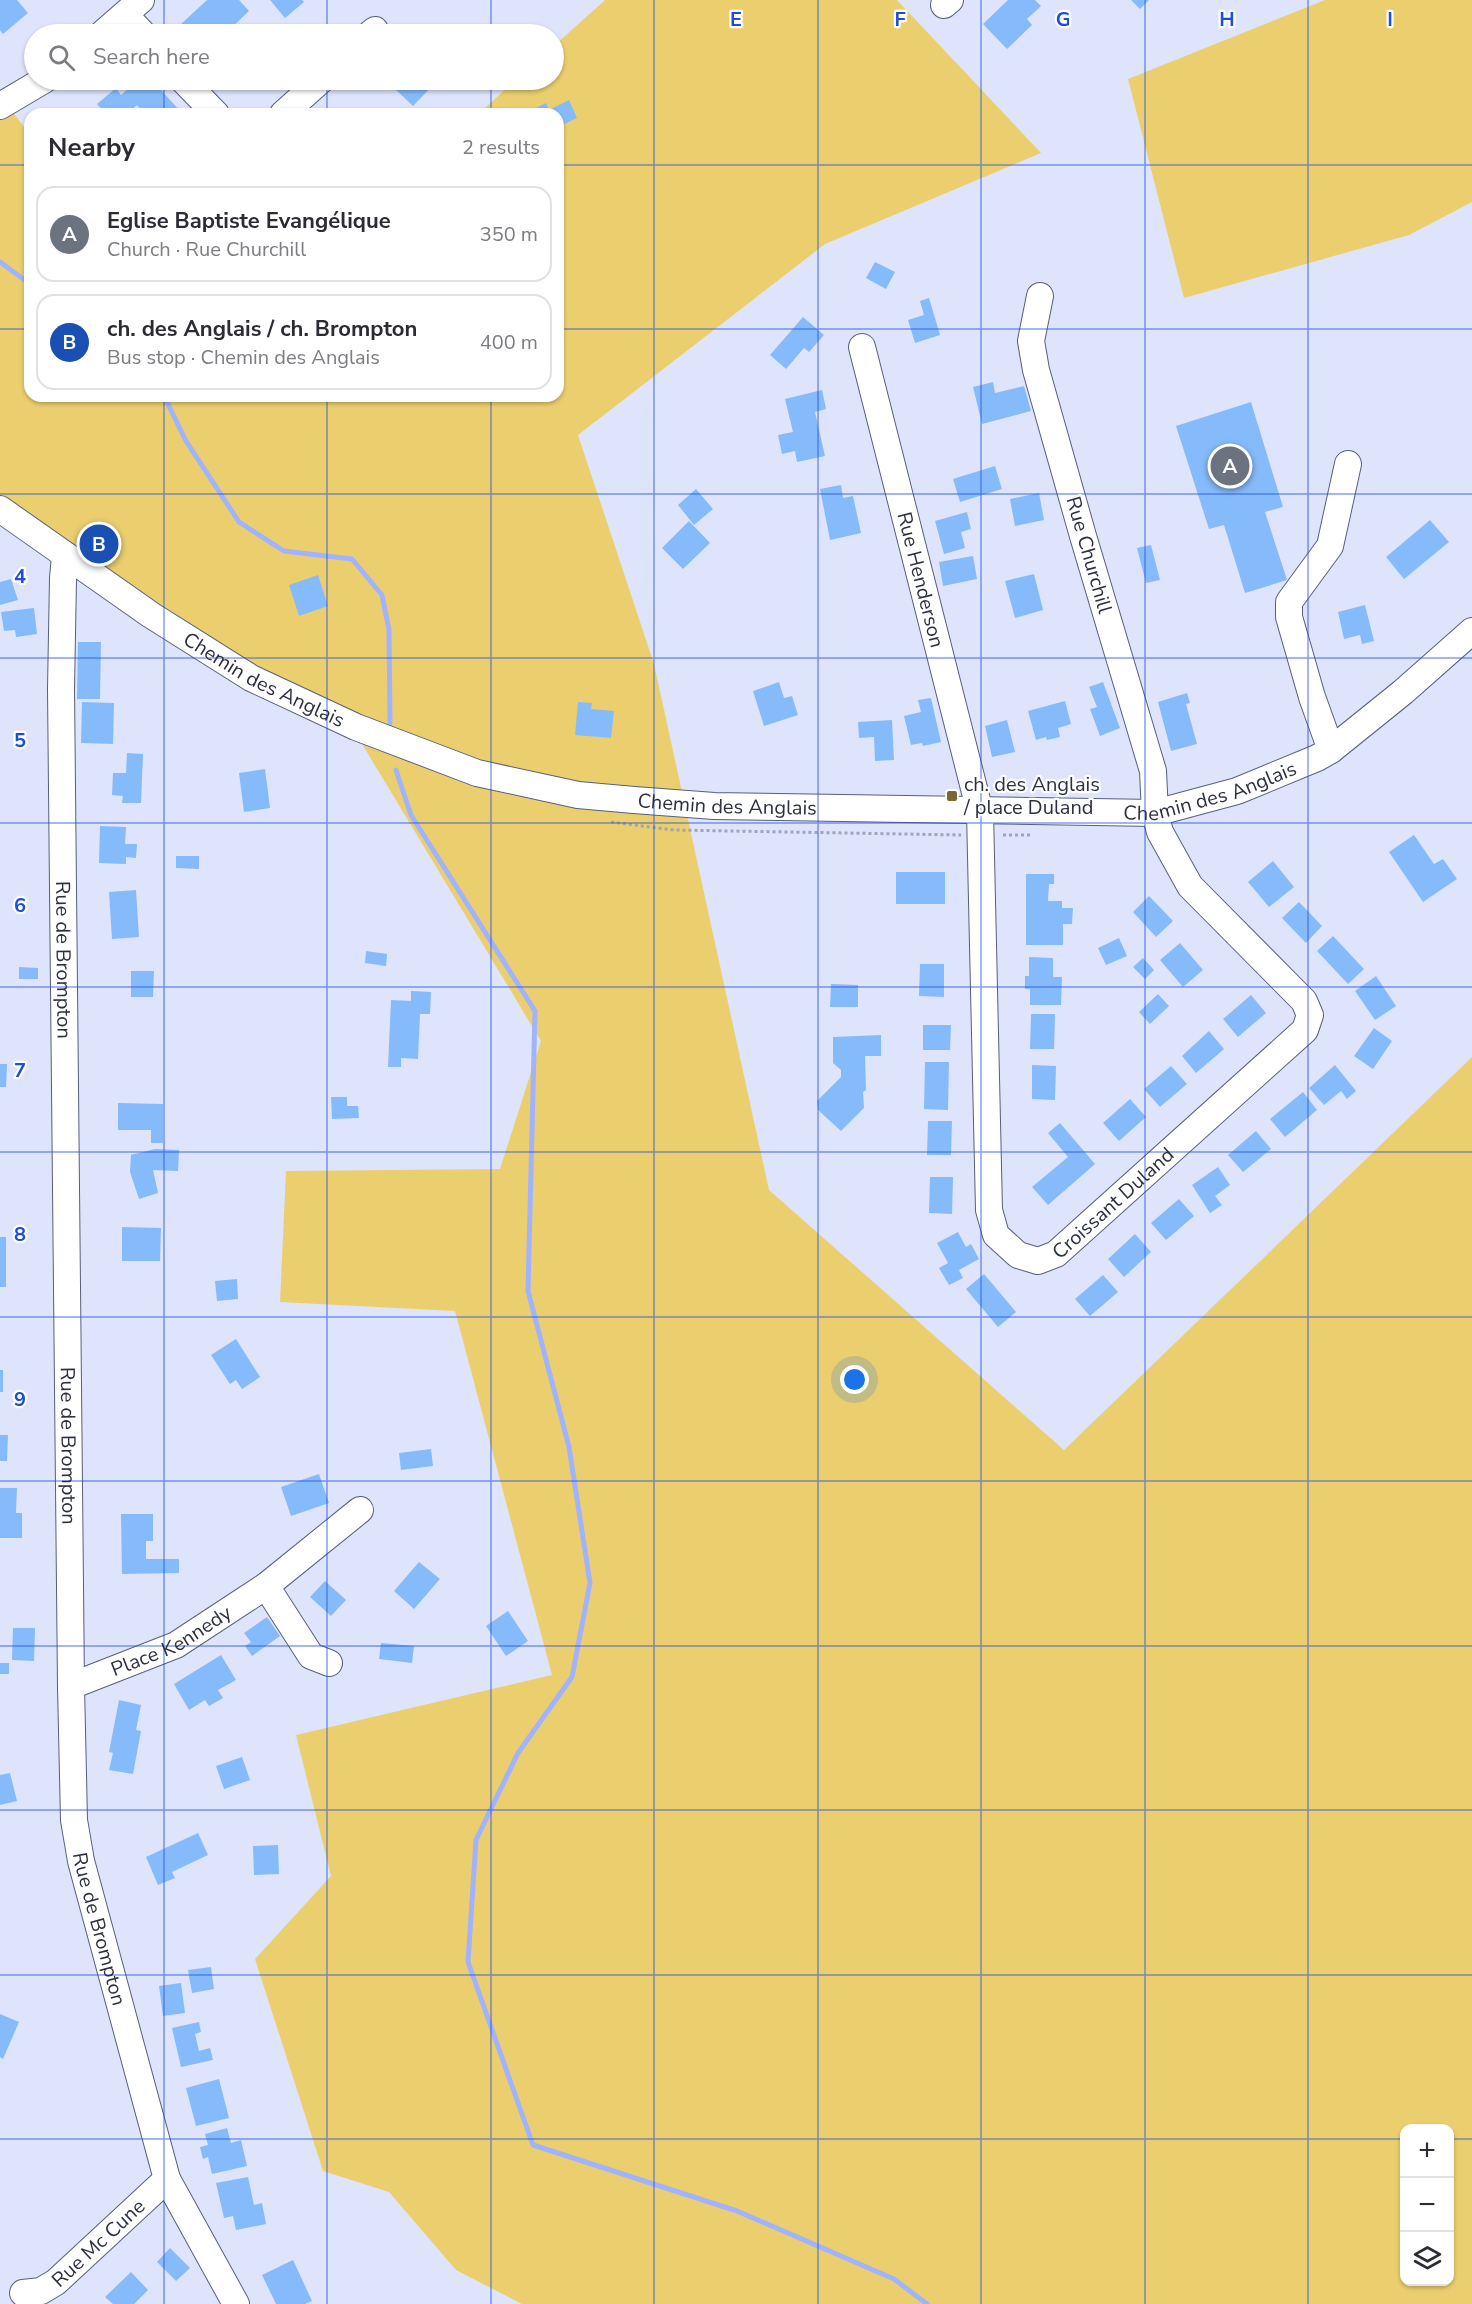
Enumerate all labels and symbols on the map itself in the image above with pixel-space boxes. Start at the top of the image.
text: E [730,6,742,33]
text: F [894,6,906,33]
text: G [1056,6,1070,33]
text: H [1219,6,1235,33]
text: I [1387,6,1393,33]
pin: A [1210,444,1250,488]
street label: Rue Churchill [1059,493,1119,617]
street label: Rue Henderson [891,509,951,650]
pin: B [80,522,118,566]
text: 4 [14,563,26,590]
street label: Chemin des Anglais [178,625,349,733]
text: 5 [14,727,26,754]
street label: Chemin des Anglais [1123,755,1300,827]
place label: ch. des Anglais / place Duland [963,771,1100,821]
street label: Chemin des Anglais [637,787,817,821]
marker: ch. des Anglais / place Duland [945,789,959,803]
street label: Rue de Brompton [49,881,78,1039]
text: 6 [14,892,26,919]
text: 7 [14,1057,26,1084]
street label: Croissant Duland [1046,1141,1179,1265]
text: 8 [14,1221,26,1248]
your location [840,1365,869,1394]
street label: Rue de Brompton [54,1367,83,1525]
text: 9 [14,1386,26,1413]
street label: Place Kennedy [107,1599,237,1683]
street label: Rue de Brompton [66,1850,133,2008]
street label: Rue Mc Cune [45,2193,151,2293]

